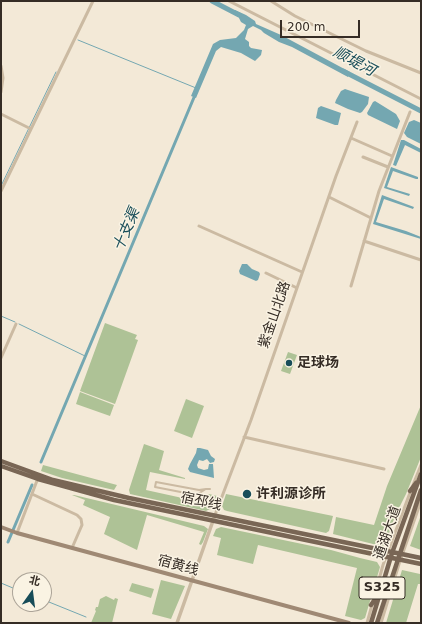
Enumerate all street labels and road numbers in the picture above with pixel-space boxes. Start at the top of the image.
street label: 紫金山北路 [256,279,294,351]
street label: 宿邳线 [179,489,223,515]
street label: 通湖大道 [371,504,405,562]
street label: 宿黄线 [156,552,200,580]
road number: S325 [359,577,405,599]

